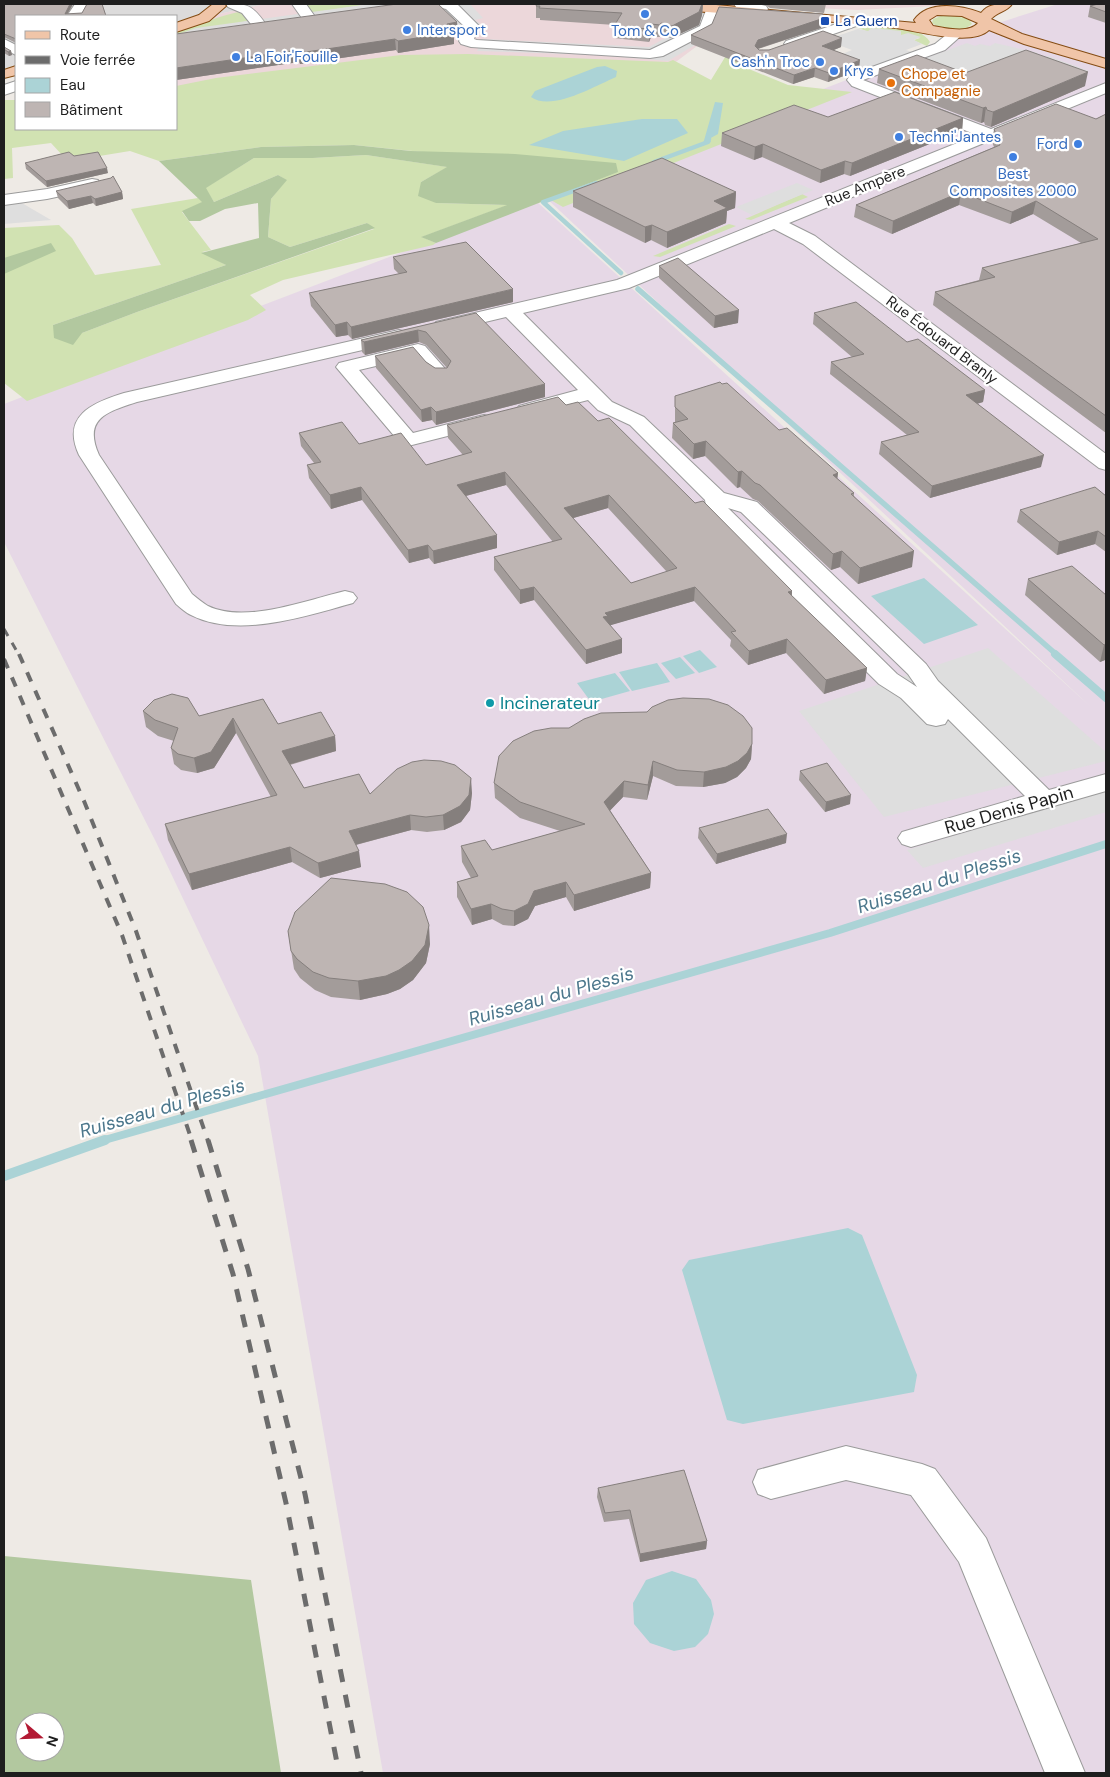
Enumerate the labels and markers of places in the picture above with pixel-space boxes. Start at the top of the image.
marker: Tom & Co [639,8,651,20]
place label: La Guern [835,11,898,31]
marker: La Guern [819,15,831,27]
place label: Intersport [417,20,486,40]
place label: Tom & Co [611,21,679,41]
marker: Intersport [401,24,413,36]
place label: La Foir'Fouille [246,47,338,67]
marker: La Foir'Fouille [230,51,242,63]
place label: Cash'n Troc [730,52,810,72]
marker: Cash'n Troc [814,56,826,68]
place label: Krys [844,61,874,81]
place label: Chope et Compagnie [901,64,981,101]
marker: Krys [828,65,840,77]
marker: Chope et Compagnie [885,77,897,89]
place label: Techni'Jantes [909,127,1001,147]
marker: Techni'Jantes [893,131,905,143]
place label: Ford [1037,134,1068,154]
marker: Ford [1072,138,1084,150]
marker: Best Composites 2000 [1007,151,1019,163]
place label: Best Composites 2000 [949,164,1077,201]
place label: Incinerateur [500,691,600,715]
marker: Incinerateur [484,697,496,709]

